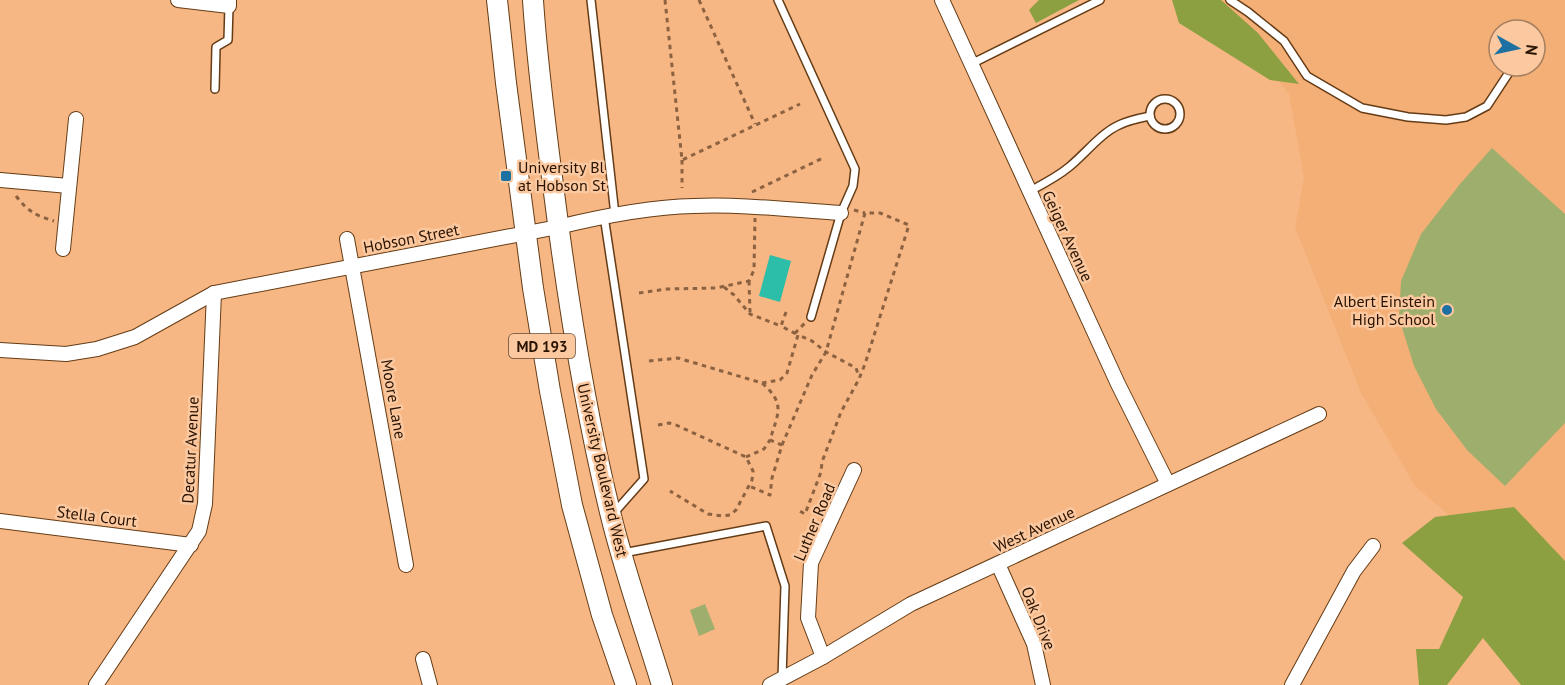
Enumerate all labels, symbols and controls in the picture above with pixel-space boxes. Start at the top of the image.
north arrow [1487,18,1547,78]
text: N [1521,43,1542,57]
place label: University Bl at Hobson St [518,157,606,195]
marker: University Bl at Hobson St [499,169,513,183]
street label: Geiger Avenue [1038,187,1098,285]
street label: Hobson Street [361,219,461,257]
place label: Albert Einstein High School [1334,291,1435,329]
marker: Albert Einstein High School [1440,303,1454,317]
road number: MD 193 [509,334,575,358]
street label: Moore Lane [377,358,411,440]
street label: University Boulevard West [573,381,633,559]
street label: Decatur Avenue [177,396,203,504]
street label: Luther Road [789,480,839,564]
street label: Stella Court [56,501,139,531]
street label: West Avenue [991,502,1077,556]
street label: Oak Drive [1017,584,1061,652]

